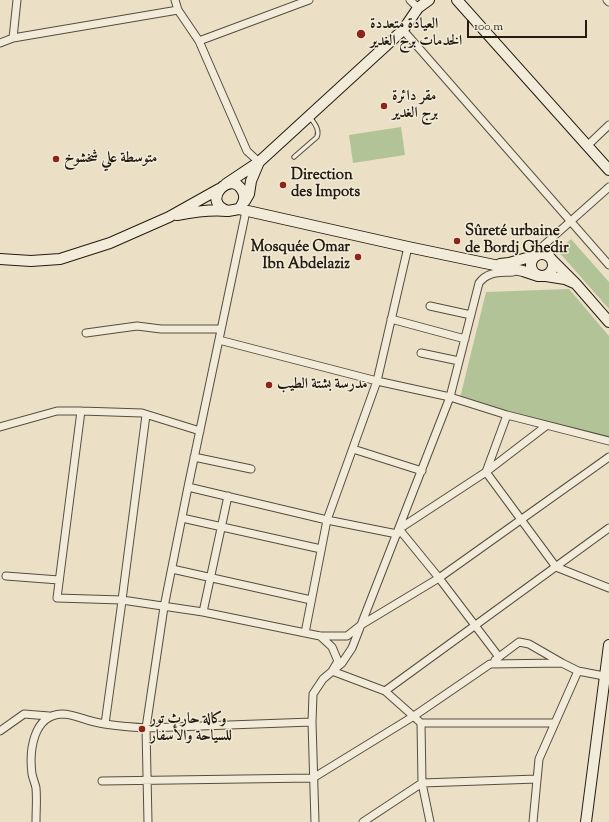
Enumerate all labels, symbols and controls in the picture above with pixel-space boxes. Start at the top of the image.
scale bar [469,12,589,38]
place label: العيادة متعددة الخدمات برج الغدير [370,16,462,51]
text: 100 m [474,18,503,36]
marker: العيادة متعددة الخدمات برج الغدير [355,28,367,40]
place label: مقر دائرة برج الغدير [392,88,438,123]
marker: مقر دائرة برج الغدير [379,101,389,111]
place label: متوسطة علي شخشوخ [64,150,157,168]
marker: متوسطة علي شخشوخ [51,154,61,164]
place label: Direction des Impots [291,167,360,202]
marker: Direction des Impots [278,180,288,190]
place label: Sûreté urbaine de Bordj Ghedir [465,223,569,258]
marker: Sûreté urbaine de Bordj Ghedir [452,236,462,246]
place label: Mosquée Omar Ibn Abdelaziz [251,239,350,274]
marker: Mosquée Omar Ibn Abdelaziz [353,252,363,262]
place label: مدرسة بشتة الطيب [277,376,368,394]
marker: مدرسة بشتة الطيب [264,380,274,390]
place label: وكالة حارث تور للسياحة والأسفار [150,711,232,746]
marker: وكالة حارث تور للسياحة والأسفار [137,724,147,734]

